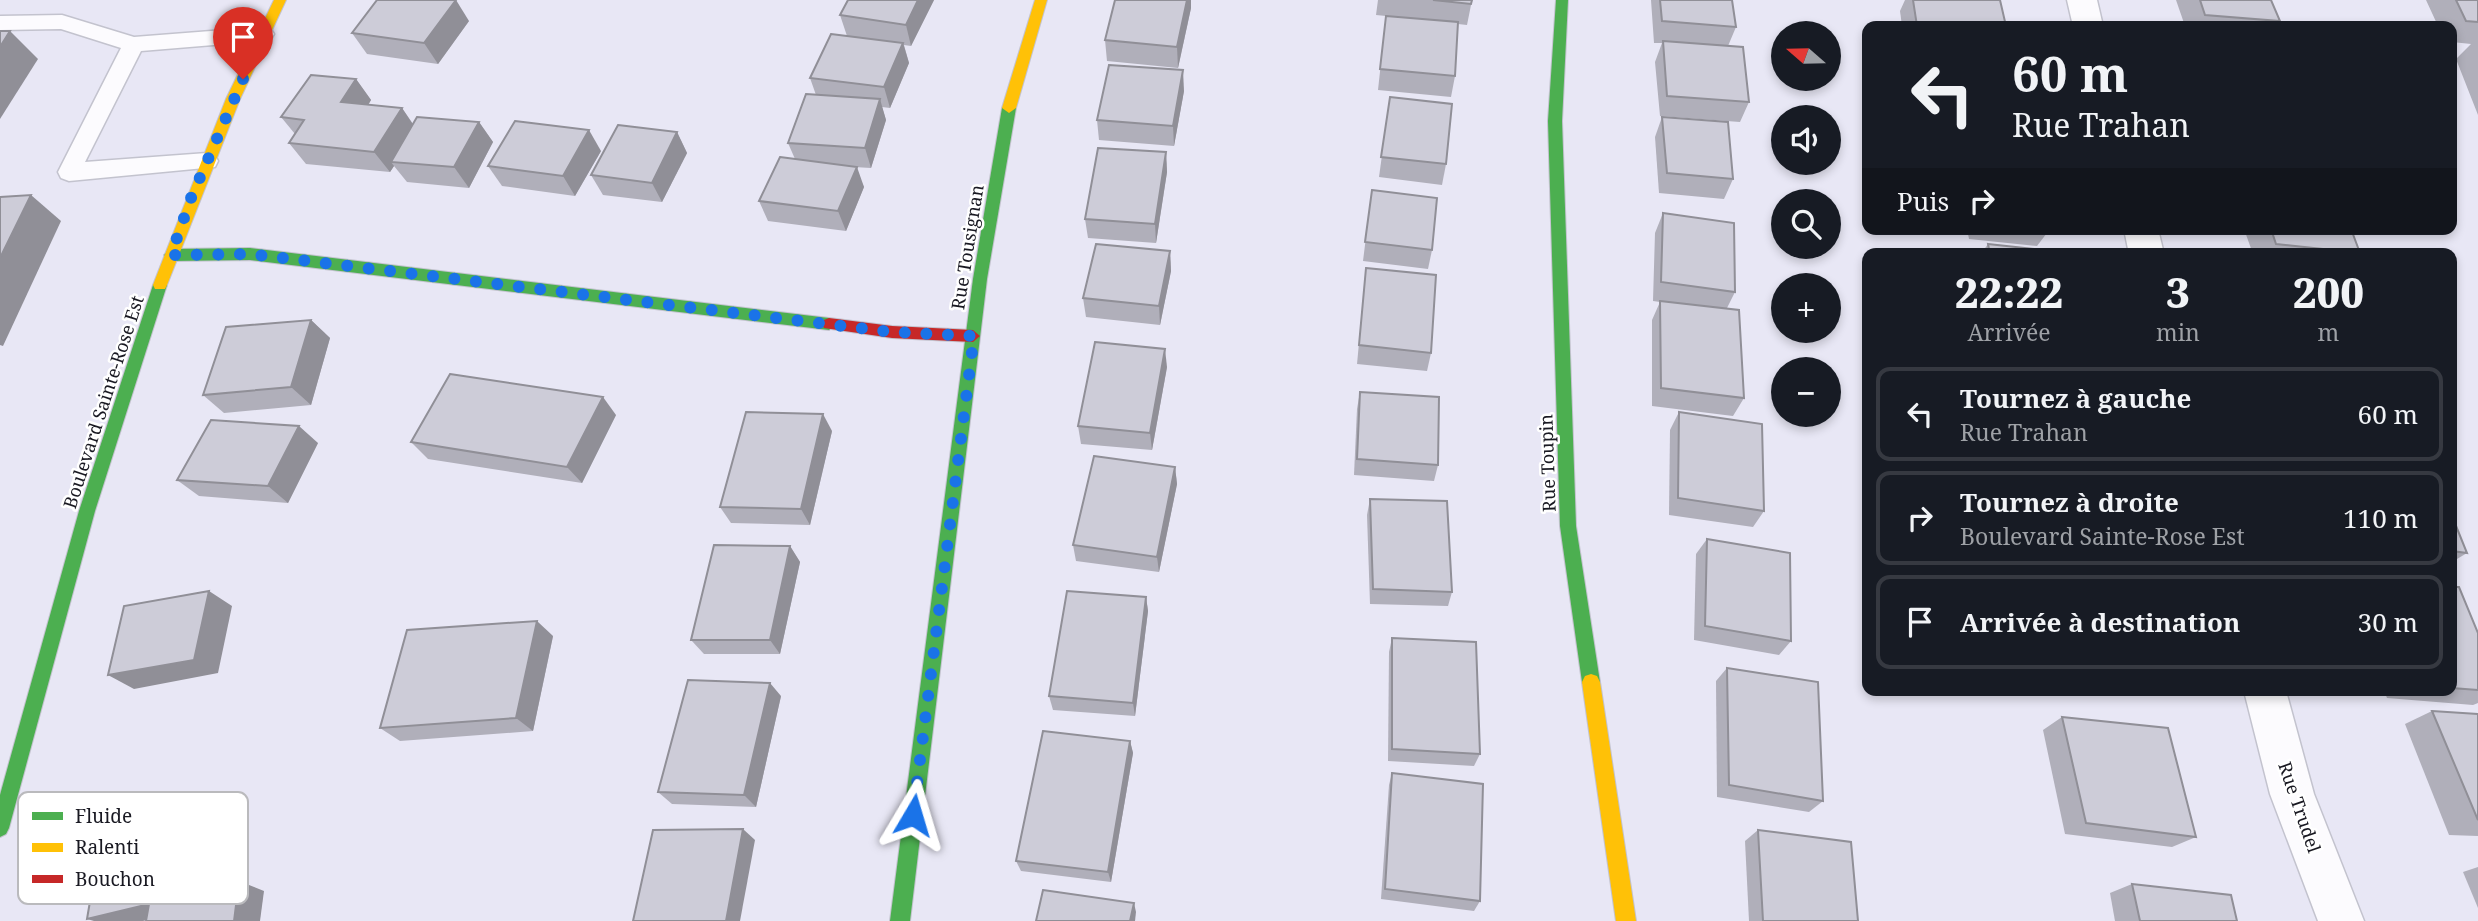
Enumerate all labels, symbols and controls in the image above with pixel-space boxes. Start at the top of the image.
pin [213,7,273,79]
icon: arrive [224,18,262,56]
north arrow [1771,21,1841,91]
map controls [1771,21,1841,427]
text: 60 m [2012,40,2128,106]
icon: left [1897,49,1988,140]
text: Rue Trahan [2012,103,2190,146]
button: sound [1771,105,1841,175]
street label: Rue Tousignan [945,182,989,311]
icon: right [1963,182,2001,220]
text: Puis [1897,183,1949,219]
button: search [1771,189,1841,259]
text: 22:22 [1955,263,2063,320]
text: 3 [2166,263,2190,320]
text: 200 [2293,263,2364,320]
button: + [1771,273,1841,343]
street label: Boulevard Sainte-Rose Est [57,292,149,512]
text: Arrivée [1967,316,2051,348]
text: min [2156,316,2200,348]
text: m [2318,316,2339,348]
button: − [1771,357,1841,427]
text: Tournez à gauche [1960,380,2191,416]
icon: left [1901,395,1939,433]
text: 60 m [2358,396,2418,432]
street label: Rue Toupin [1533,413,1561,512]
text: Rue Trahan [1960,416,2088,448]
text: Tournez à droite [1960,484,2179,520]
icon: right [1901,499,1939,537]
text: 110 m [2343,500,2418,536]
text: Boulevard Sainte-Rose Est [1960,520,2245,552]
icon: arrive [1901,603,1939,641]
text: Arrivée à destination [1960,604,2240,640]
text: 30 m [2358,604,2418,640]
street label: Rue Trudel [2273,758,2327,856]
position arrow [876,778,950,852]
legend [18,792,248,904]
text: Fluide [75,803,132,829]
text: Ralenti [75,834,139,860]
text: Bouchon [75,866,155,892]

